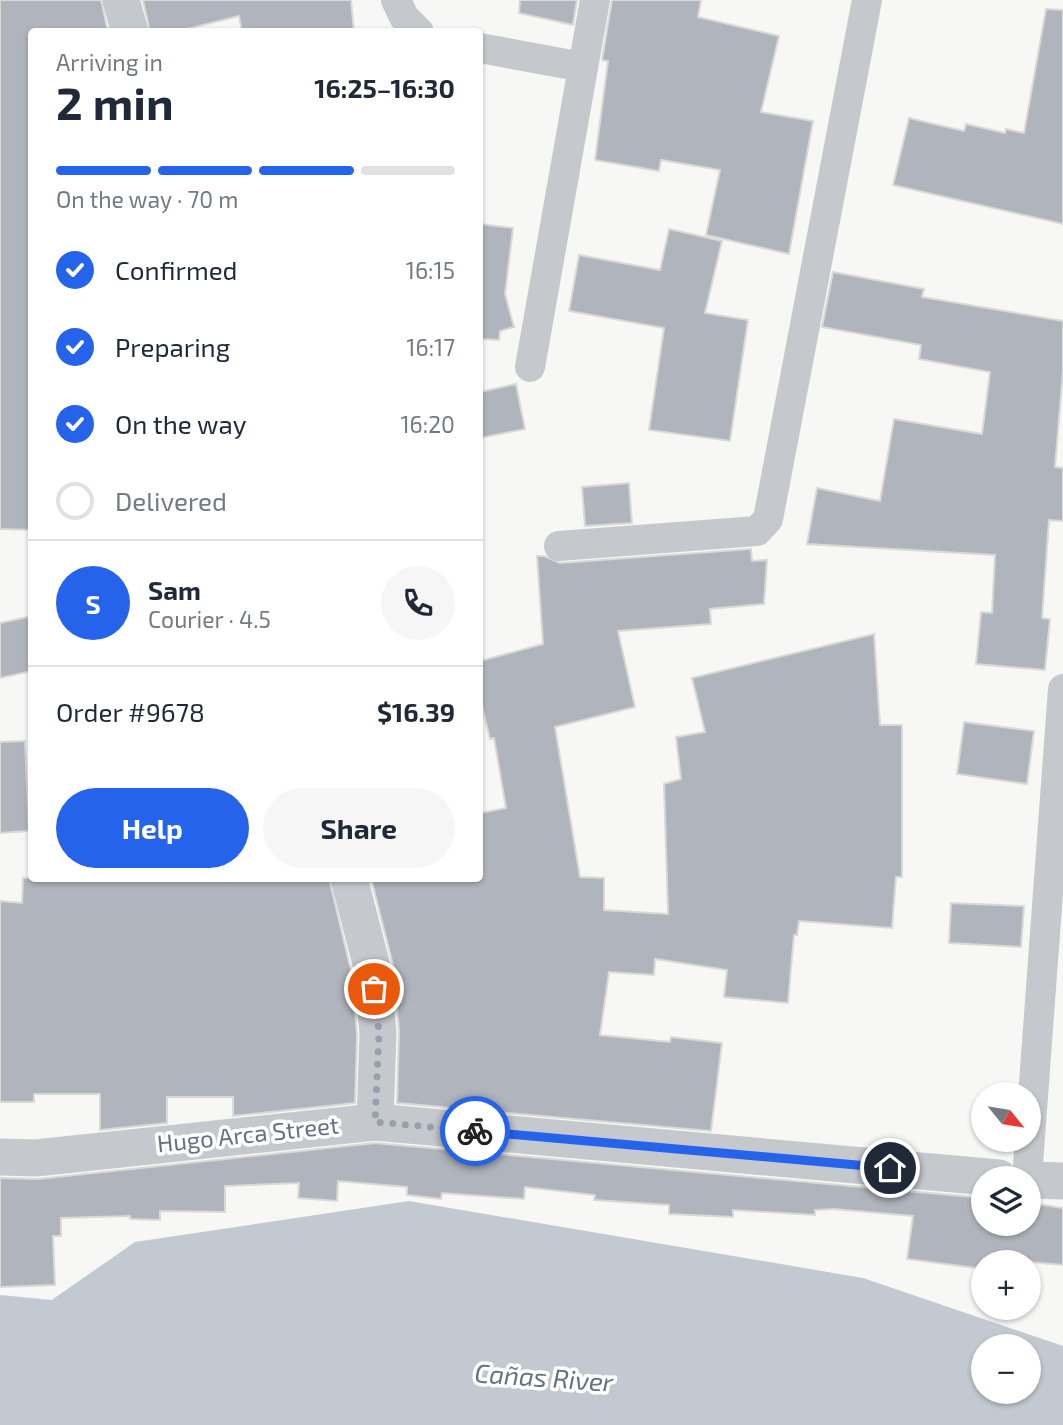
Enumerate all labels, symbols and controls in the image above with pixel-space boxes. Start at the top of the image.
text: Arriving in [56,48,163,76]
text: 16:25–16:30 [314,72,455,103]
text: 2 min [56,74,174,129]
text: On the way · 70 m [56,185,238,213]
icon: check [56,251,94,289]
text: Confirmed [115,254,238,285]
text: 16:15 [406,256,455,284]
icon: check [56,328,94,366]
text: Preparing [115,331,230,362]
text: 16:17 [406,333,455,361]
icon: check [56,405,94,443]
text: On the way [115,408,246,439]
text: 16:20 [400,410,455,438]
text: Delivered [115,485,227,516]
button: phone [381,566,455,640]
text: Sam [148,574,201,605]
text: S [85,588,101,619]
text: Courier · 4.5 [148,605,271,633]
text: Order #9678 [56,696,205,727]
text: $16.39 [377,696,455,727]
button: Help [56,788,249,868]
button: Share [263,788,455,868]
pin [344,959,404,1019]
icon: bag [355,970,393,1008]
north arrow [971,1082,1041,1152]
map controls [971,1082,1041,1404]
courier [440,1096,510,1166]
street label: Hugo Arca Street [156,1110,340,1157]
icon: bike [456,1112,494,1150]
pin [860,1138,920,1198]
icon: home [871,1149,909,1187]
button: layers [971,1166,1041,1236]
button: + [971,1250,1041,1320]
button: − [971,1334,1041,1404]
water label: Cañas River [474,1356,615,1397]

